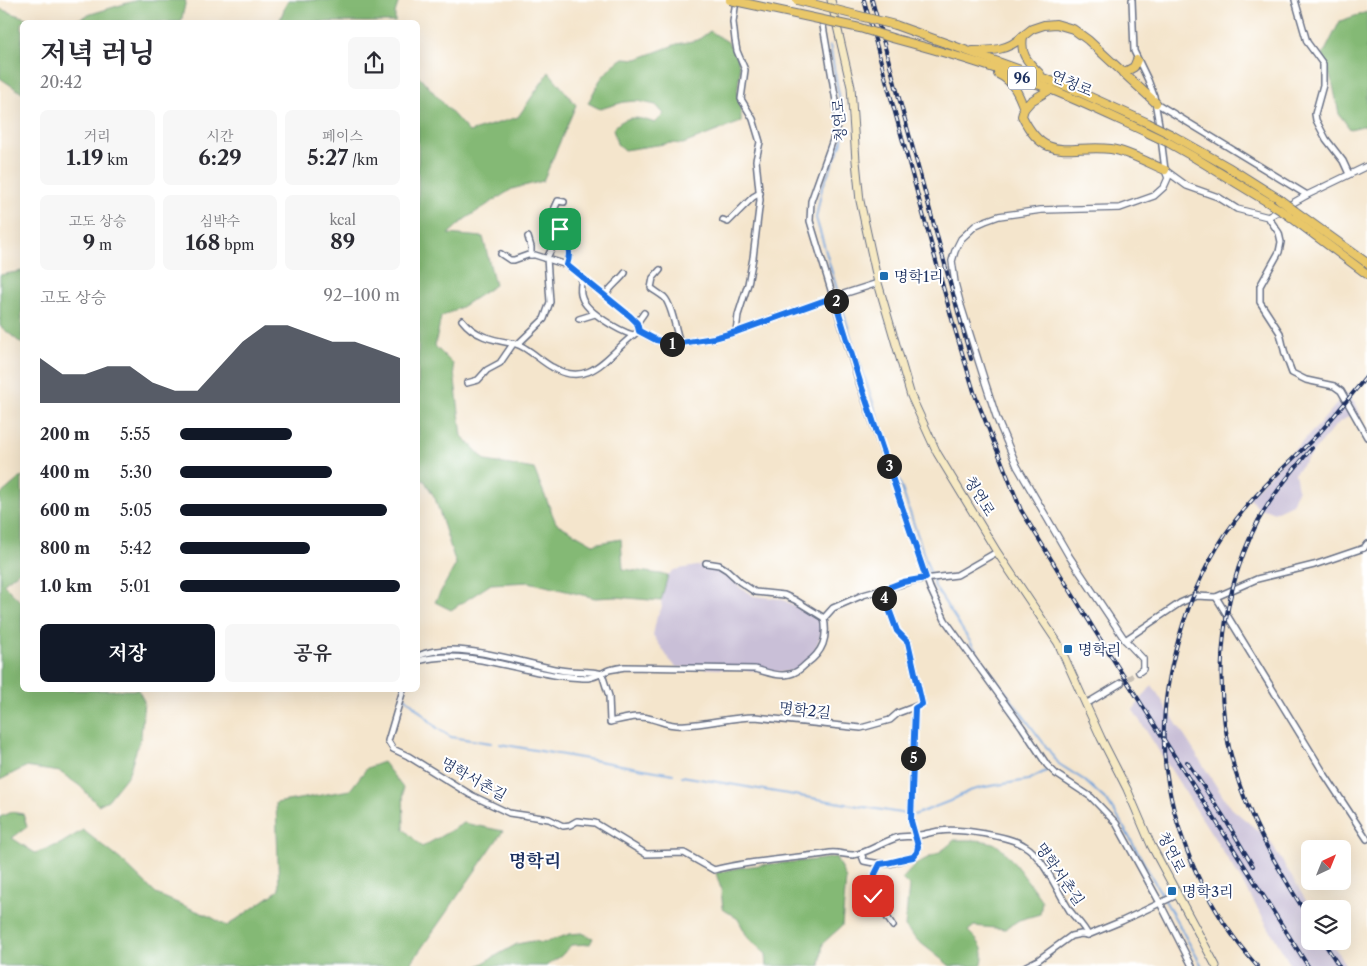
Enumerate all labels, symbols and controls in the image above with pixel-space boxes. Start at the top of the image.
text: 저녁 러닝 [40,36,155,70]
button: share [348,37,400,89]
road number: 96 [1008,66,1036,90]
street label: 연청로 [1048,66,1096,100]
text: 20:42 [40,72,82,92]
street label: 청연로 [828,97,850,142]
text: 거리 [84,127,111,145]
text: 시간 [206,127,234,145]
text: 페이스 [322,127,363,145]
text: 1.19 [66,145,104,170]
text: 6:29 [198,145,242,170]
text: 5:27 [307,145,348,170]
text: km [104,151,128,169]
text: /km [348,151,378,169]
pin [539,208,581,250]
text: kcal [329,211,356,229]
text: 고도 상승 [68,212,126,230]
text: 심박수 [200,212,240,230]
icon: arrive [546,215,574,243]
text: 89 [330,229,355,254]
text: 9 [83,230,95,255]
text: 168 [186,230,221,255]
text: m [95,236,112,254]
text: bpm [221,236,254,254]
place label: 명학1리 [894,267,944,286]
marker: 명학1리 [878,270,890,282]
text: 92–100 m [324,285,400,305]
text: 고도 상승 [40,287,106,307]
pin: 2 [824,288,848,314]
text: 2 [832,292,841,310]
pin: 1 [660,332,684,356]
text: 1 [669,335,676,353]
text: 200 m [40,424,90,444]
text: 5:55 [120,424,151,444]
pin: 3 [876,454,902,478]
text: 3 [886,457,893,475]
text: 400 m [40,462,90,482]
text: 5:30 [120,462,152,482]
street label: 청연로 [961,472,1000,520]
text: 600 m [40,500,90,520]
text: 5:05 [120,500,152,520]
text: 800 m [40,538,90,558]
text: 5:42 [120,538,152,558]
text: 1.0 km [40,576,92,596]
text: 5:01 [120,576,150,596]
pin: 4 [872,586,896,610]
text: 4 [880,589,889,607]
button: 저장 [40,624,215,682]
button: 공유 [225,624,400,682]
place label: 명학리 [1078,640,1121,659]
marker: 명학리 [1062,643,1074,655]
street label: 명학2길 [778,698,832,722]
pin: 5 [900,746,926,770]
text: 5 [910,749,917,767]
street label: 명학서촌길 [438,753,510,805]
street label: 청연로 [1154,828,1190,876]
street label: 명학서촌길 [1031,839,1089,909]
north arrow [1301,840,1351,890]
map controls [1301,840,1351,950]
district label: 명학리 [509,850,561,872]
pin [852,875,894,917]
icon: check [859,882,887,910]
place label: 명학3리 [1182,882,1234,901]
marker: 명학3리 [1166,885,1178,897]
button: layers [1301,900,1351,950]

